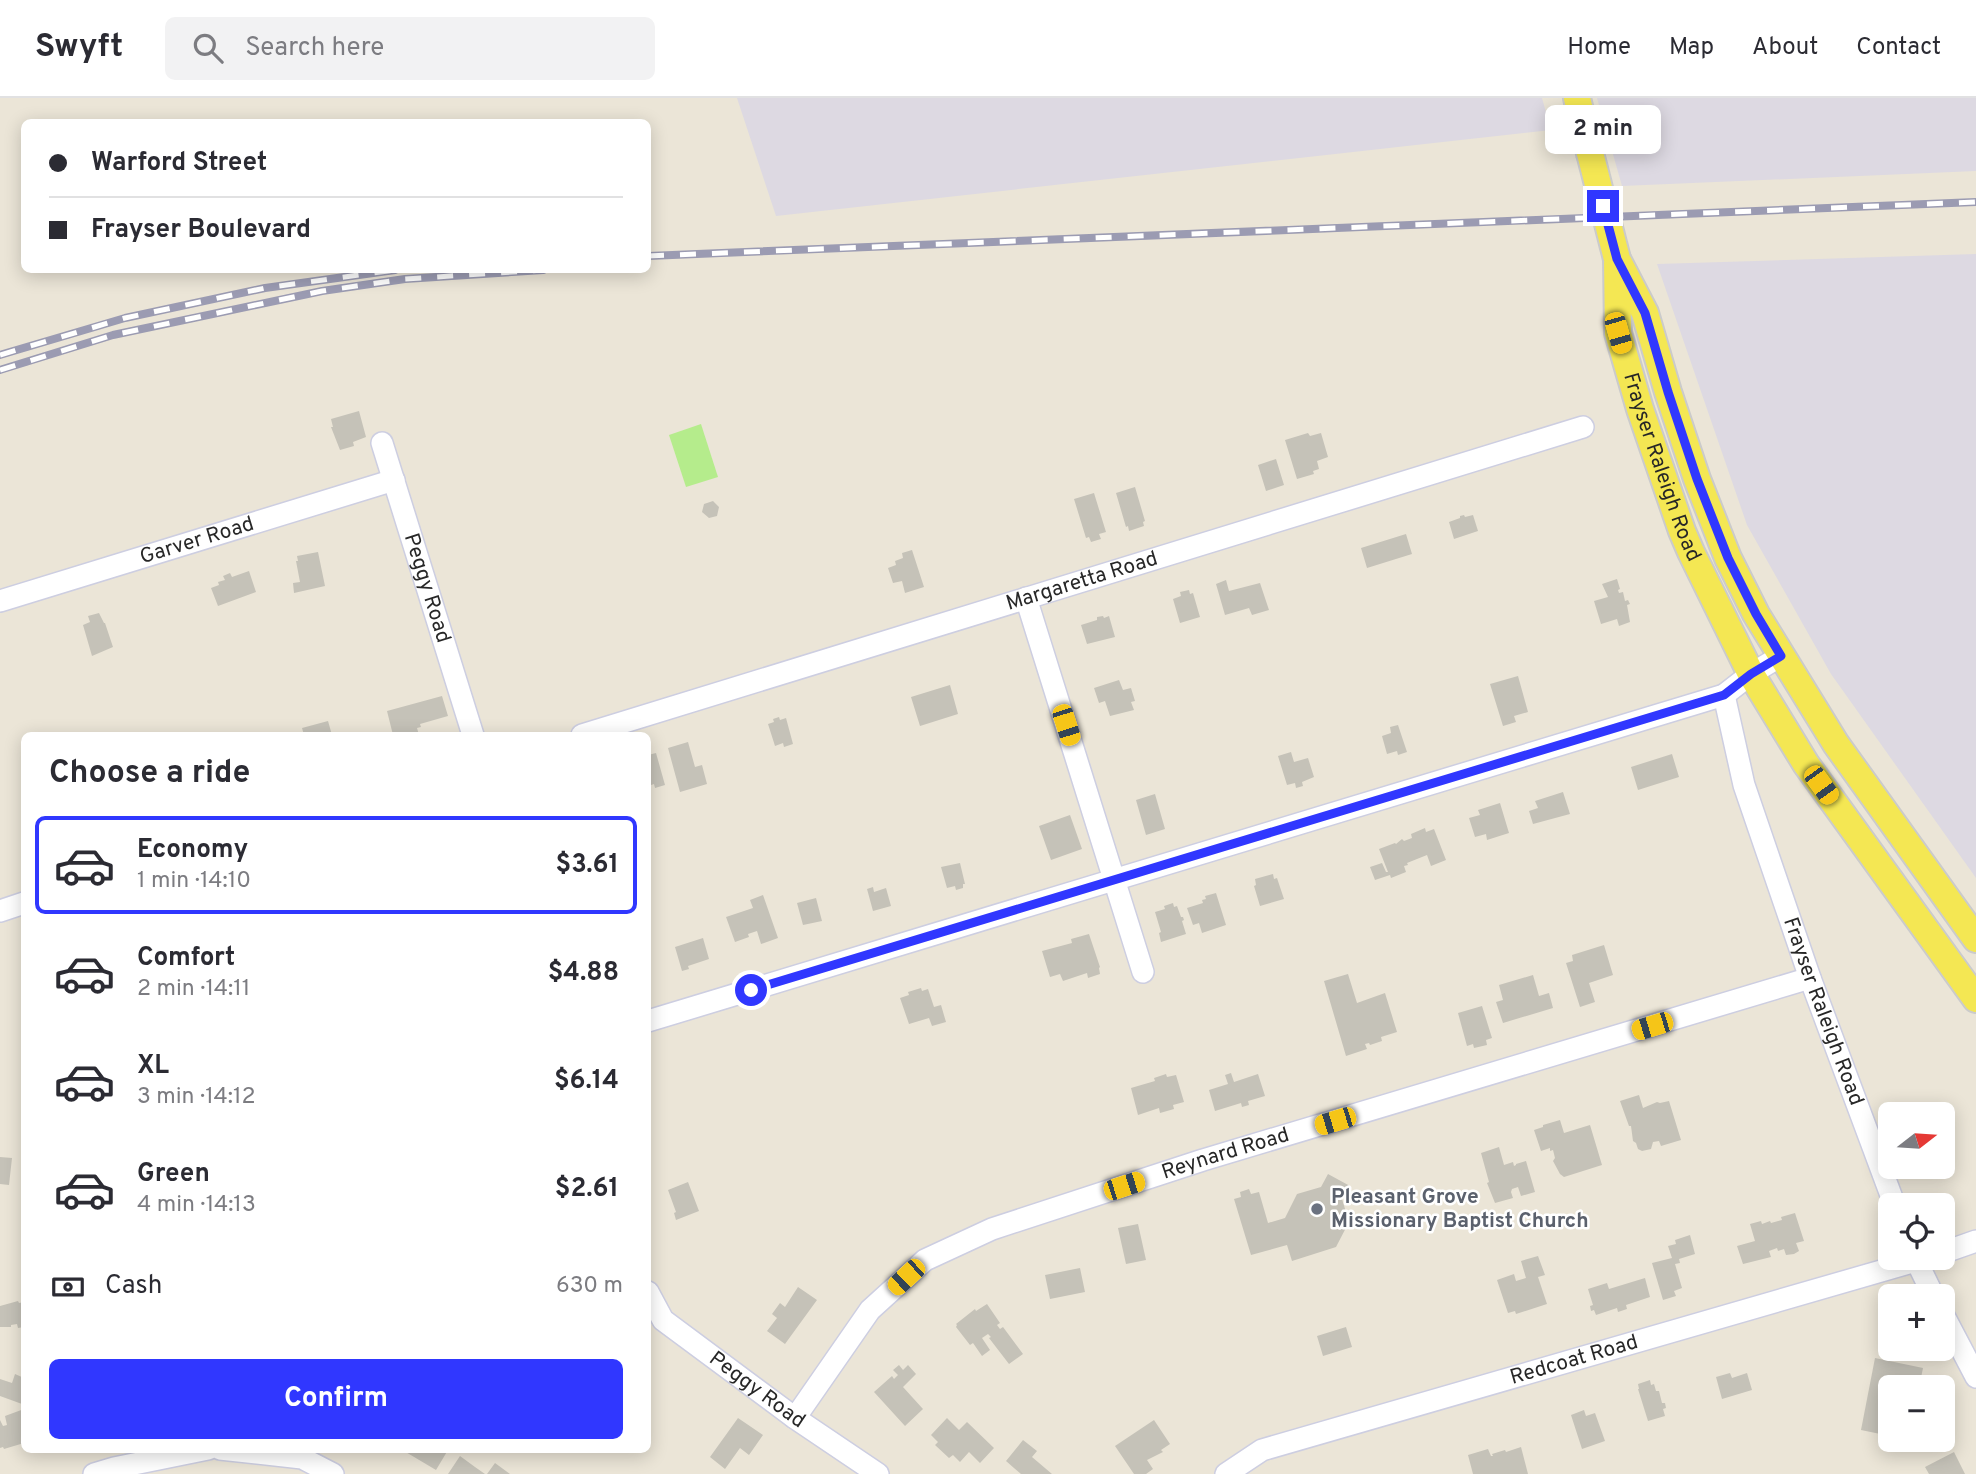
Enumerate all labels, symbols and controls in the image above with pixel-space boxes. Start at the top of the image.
search box [165,17,655,80]
text: Swyft [35,27,123,69]
icon: search [189,29,227,67]
text: Search here [245,32,384,65]
text: Home [1567,33,1631,63]
text: Map [1669,33,1714,63]
text: About [1752,33,1818,63]
text: Contact [1856,33,1941,63]
callout: 2 min [1545,105,1661,154]
text: 2 min [1573,115,1633,144]
text: Warford Street [91,147,267,180]
route end [1587,190,1619,222]
text: Frayser Boulevard [91,214,311,247]
car [1603,310,1634,356]
street label: Frayser Raleigh Road [1617,369,1707,566]
street label: Garver Road [137,510,257,571]
street label: Peggy Road [397,530,457,646]
street label: Margaretta Road [1003,545,1161,617]
car [1050,702,1083,748]
text: Choose a ride [49,754,250,794]
car [1801,762,1842,808]
icon: car [53,834,116,897]
text: Economy [137,834,248,867]
text: $3.61 [556,849,619,882]
text: 1 min · 14:10 [137,867,251,896]
street label: Frayser Raleigh Road [1777,914,1870,1109]
icon: car [53,942,116,1005]
text: Comfort [137,942,235,975]
text: $4.88 [548,957,619,990]
route start [735,974,767,1006]
text: 2 min · 14:11 [137,975,250,1004]
car [1629,1010,1676,1042]
icon: car [53,1050,116,1113]
text: XL [137,1050,169,1083]
text: $6.14 [554,1065,619,1098]
text: 3 min · 14:12 [137,1083,256,1112]
north arrow [1878,1102,1955,1180]
map controls [1878,1102,1955,1452]
car [1312,1105,1359,1137]
street label: Reynard Road [1158,1121,1292,1186]
icon: car [53,1158,116,1221]
text: Green [137,1158,210,1191]
car [1101,1170,1148,1202]
text: $2.61 [555,1173,619,1206]
place label: Pleasant Grove Missionary Baptist Church [1331,1184,1589,1235]
text: 4 min · 14:13 [137,1191,256,1220]
button: locate [1878,1193,1955,1270]
marker: Pleasant Grove Missionary Baptist Church [1309,1201,1325,1217]
car [884,1255,929,1299]
icon: cash [49,1268,87,1306]
text: Cash [105,1270,162,1303]
text: 630 m [556,1272,623,1301]
button: + [1878,1284,1955,1361]
street label: Redcoat Road [1507,1329,1641,1391]
street label: Peggy Road [704,1345,810,1435]
button: Confirm [49,1359,623,1439]
button: − [1878,1375,1955,1452]

